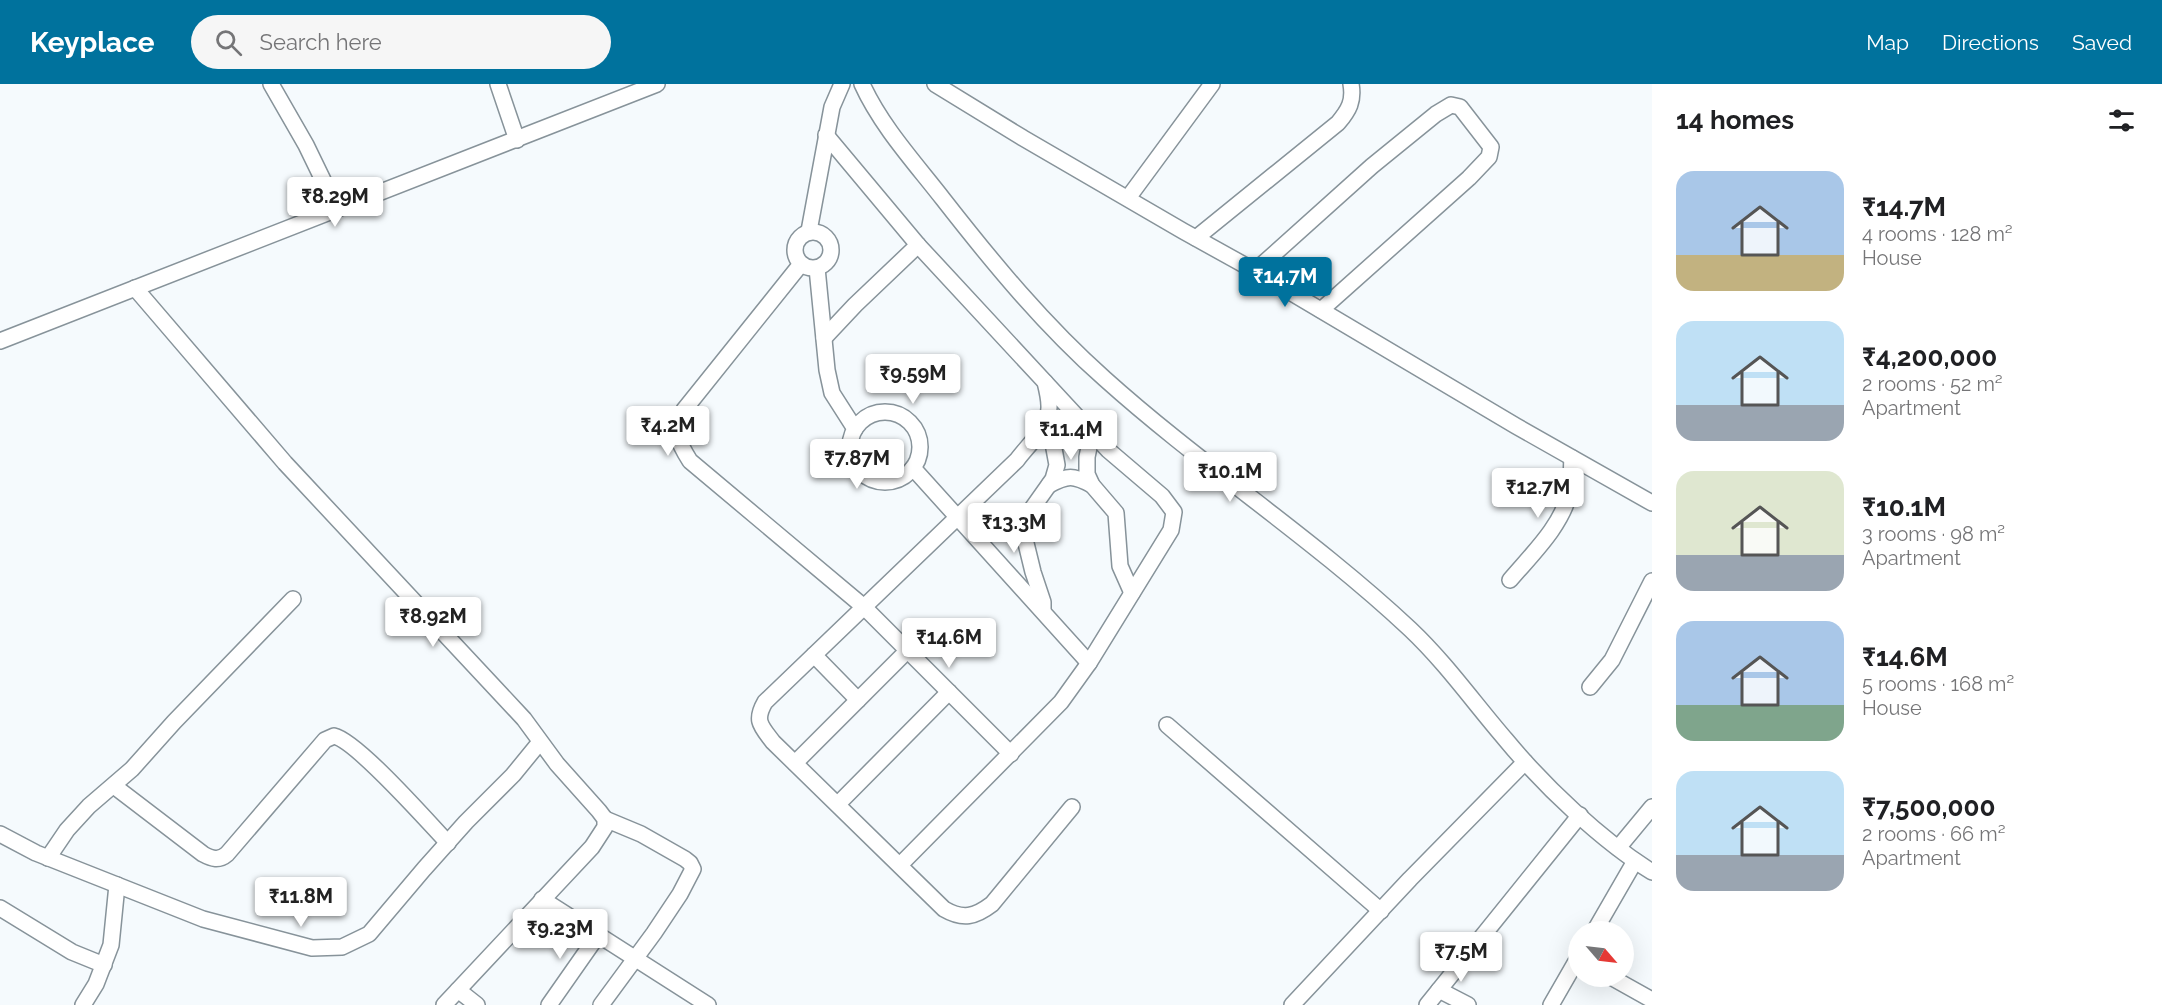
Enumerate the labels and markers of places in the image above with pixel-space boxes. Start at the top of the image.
pin: ₹8.29M [286,177,384,228]
pin: ₹14.7M [1236,257,1334,308]
pin: ₹9.59M [864,354,962,405]
pin: ₹4.2M [626,406,710,457]
pin: ₹11.4M [1022,410,1120,461]
pin: ₹7.87M [808,439,906,490]
pin: ₹10.1M [1181,452,1279,503]
pin: ₹12.7M [1489,468,1587,519]
pin: ₹13.3M [965,503,1063,554]
pin: ₹8.92M [384,597,482,648]
pin: ₹14.6M [900,618,998,669]
pin: ₹11.8M [252,877,350,928]
pin: ₹9.23M [511,909,609,960]
pin: ₹7.5M [1419,932,1503,983]

